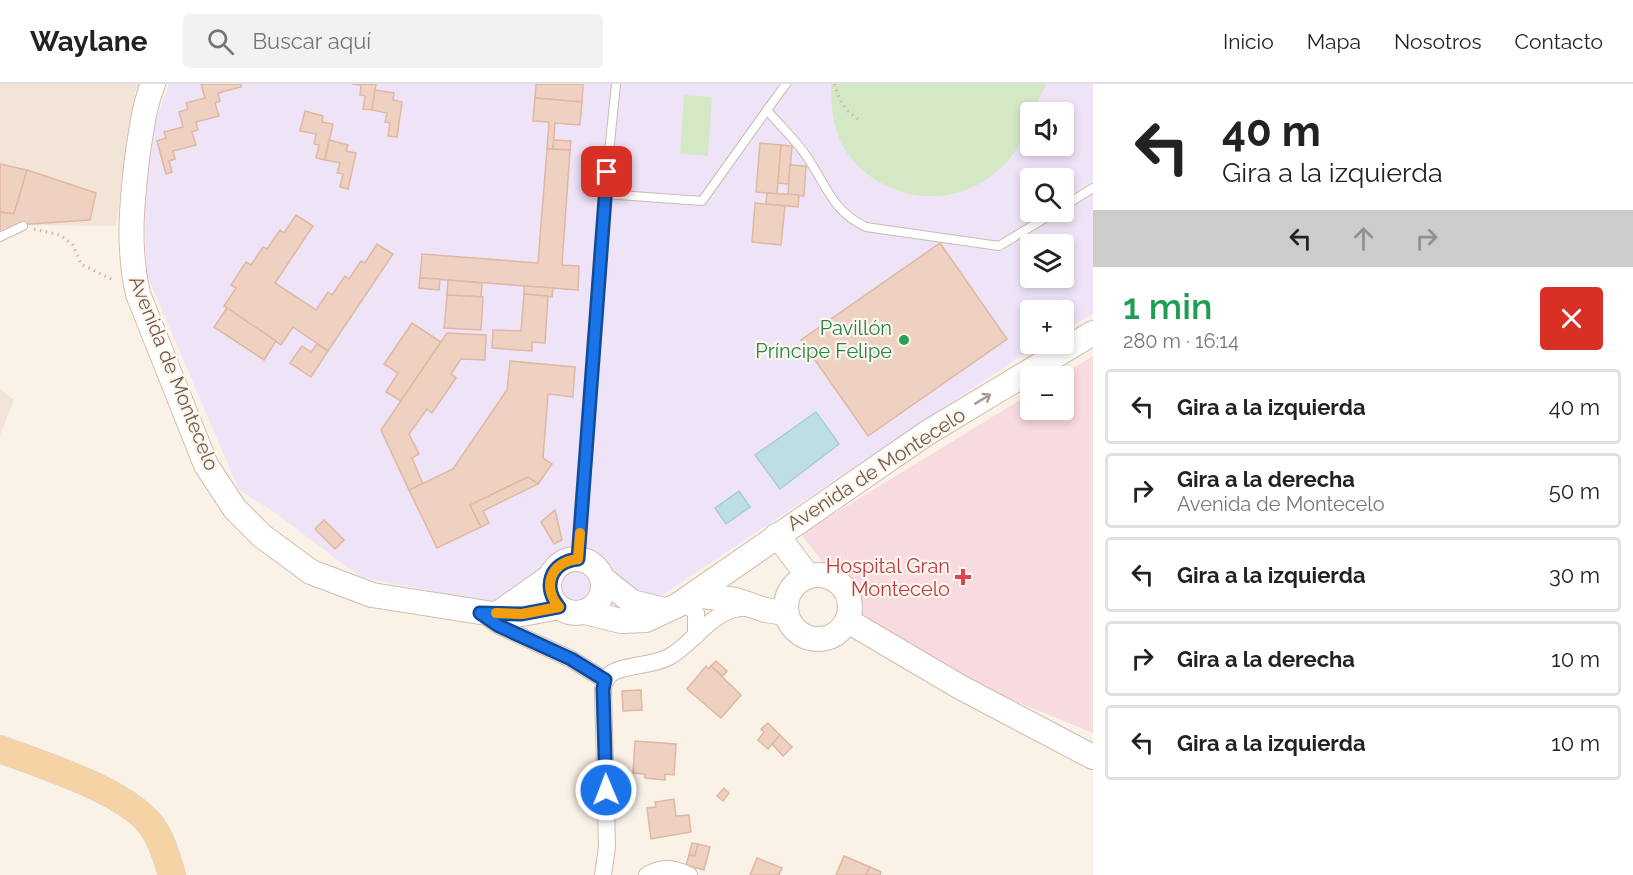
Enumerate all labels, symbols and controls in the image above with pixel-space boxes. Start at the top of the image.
search box [183,14,603,68]
text: Waylane [30,25,147,58]
icon: search [204,25,237,58]
text: Buscar aquí [252,28,371,54]
text: Inicio [1223,29,1274,54]
text: Mapa [1307,29,1361,54]
text: Nosotros [1394,29,1482,54]
text: Contacto [1515,29,1603,54]
map controls [1020,102,1074,420]
button: sound [1020,102,1074,156]
text: 40 m [1222,107,1321,156]
icon: left [1123,108,1201,186]
pin [581,146,632,197]
icon: arrive [590,155,623,188]
text: Gira a la izquierda [1222,157,1443,188]
button: search [1020,168,1074,222]
icon: left [1284,222,1317,255]
icon: ahead [1347,222,1380,255]
icon: right [1410,222,1443,255]
button: layers [1020,234,1074,288]
street label: Avenida de Montecelo [124,272,224,474]
text: 1 min [1123,285,1212,327]
button: close [1540,287,1603,350]
button: + [1020,300,1074,354]
place label: Pavillón Príncipe Felipe [755,316,892,363]
text: 280 m · 16:14 [1123,329,1239,353]
marker: Pavillón Príncipe Felipe [897,333,911,347]
button: − [1020,366,1074,420]
icon: left [1126,390,1159,423]
one-way arrow [974,393,991,405]
text: Gira a la izquierda [1177,394,1366,420]
text: 40 m [1549,394,1600,420]
street label: Avenida de Montecelo [782,402,970,536]
text: Gira a la derecha [1177,466,1355,492]
icon: right [1126,474,1159,507]
text: 50 m [1549,478,1600,504]
text: Avenida de Montecelo [1177,492,1385,516]
place label: Hospital Gran Montecelo [826,554,950,601]
icon: left [1126,558,1159,591]
text: Gira a la izquierda [1177,562,1366,588]
text: 30 m [1549,562,1600,588]
marker: Hospital Gran Montecelo [954,568,972,586]
icon: right [1126,642,1159,675]
text: Gira a la derecha [1177,646,1355,672]
text: 10 m [1551,646,1600,672]
icon: left [1126,726,1159,759]
text: Gira a la izquierda [1177,730,1366,756]
text: 10 m [1551,730,1600,756]
position arrow [574,758,638,822]

